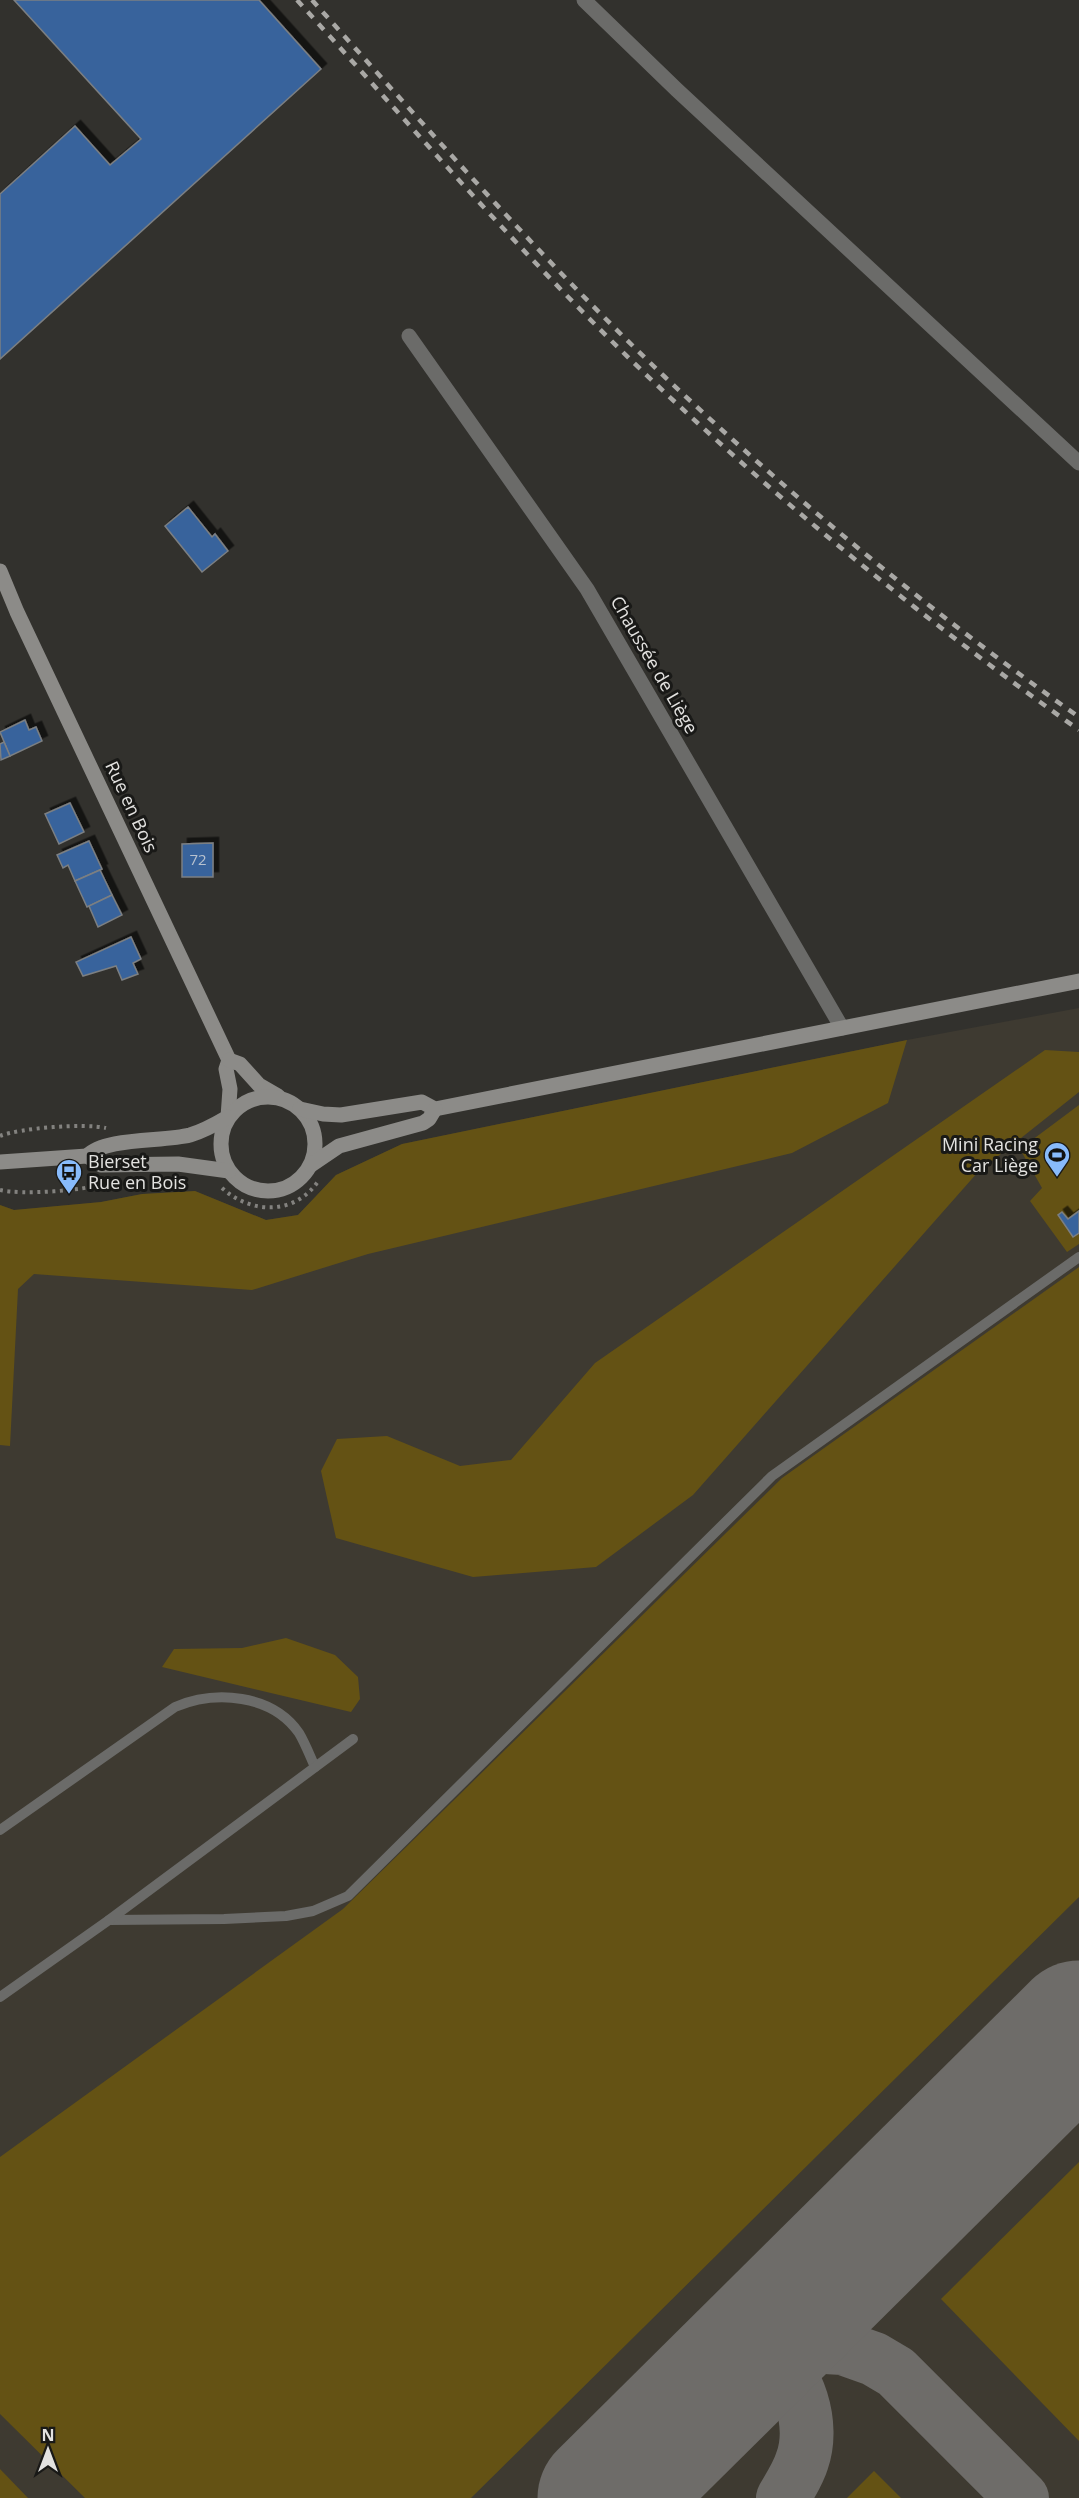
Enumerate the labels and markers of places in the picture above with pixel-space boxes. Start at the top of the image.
place label: Mini Racing Car Liège [942,1132,1038,1177]
sports icon: Mini Racing Car Liège [1042,1140,1072,1178]
place label: Bierset Rue en Bois [88,1149,186,1194]
bus stop icon: Bierset Rue en Bois [54,1157,84,1195]

